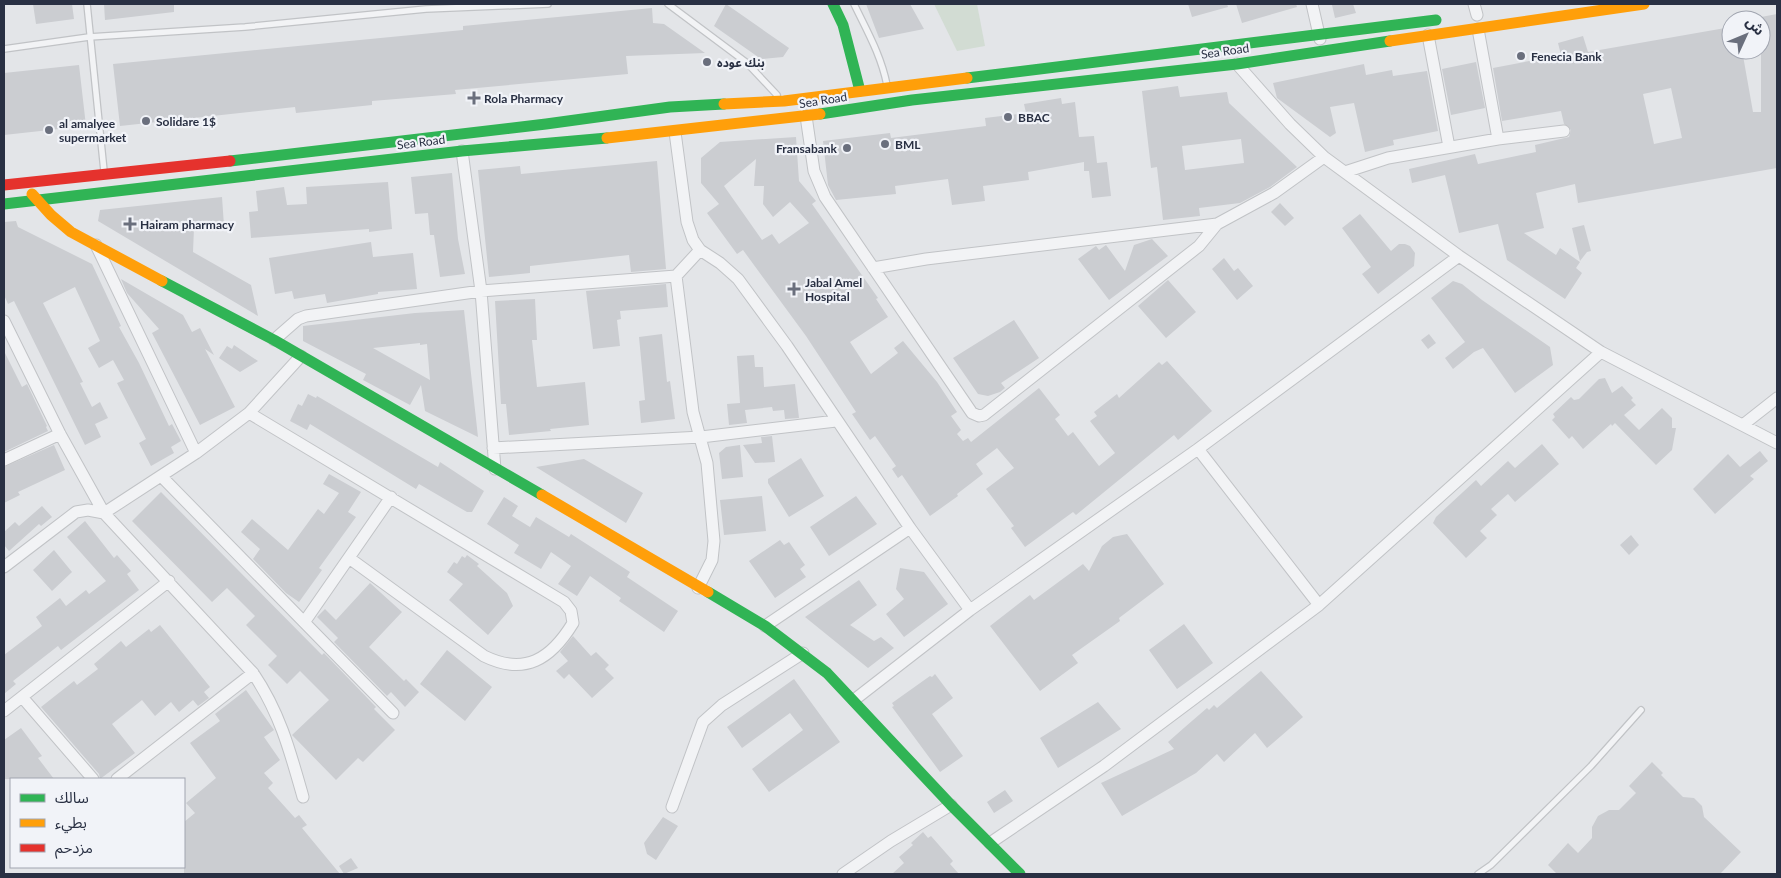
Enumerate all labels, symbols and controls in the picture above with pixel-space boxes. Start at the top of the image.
north arrow [1721,10,1771,60]
text: ش [1743,13,1768,38]
street label: Sea Road [1200,40,1250,62]
place label: Fenecia Bank [1531,49,1602,64]
marker: Fenecia Bank [1515,50,1527,62]
place label: بنك عوده [717,55,765,70]
marker: بنك عوده [701,56,713,68]
street label: Sea Road [798,89,848,111]
place label: Rola Pharmacy [484,91,564,106]
marker: Rola Pharmacy [468,92,480,104]
place label: BBAC [1018,110,1050,125]
marker: BBAC [1002,111,1014,123]
place label: Solidare 1$ [156,114,216,129]
marker: Solidare 1$ [140,115,152,127]
place label: al amalyee supermarket [59,116,127,145]
marker: al amalyee supermarket [43,124,55,136]
street label: Sea Road [396,132,446,152]
place label: BML [895,137,921,152]
marker: BML [879,138,891,150]
place label: Fransabank [776,141,838,156]
marker: Fransabank [841,142,853,154]
place label: Hairam pharmacy [140,217,235,232]
marker: Hairam pharmacy [124,218,136,230]
place label: Jabal Amel Hospital [805,275,862,304]
marker: Jabal Amel Hospital [787,282,801,296]
legend [10,778,185,868]
text: سالك [55,788,89,806]
text: بطيء [55,813,87,834]
text: مزدحم [55,838,93,859]

